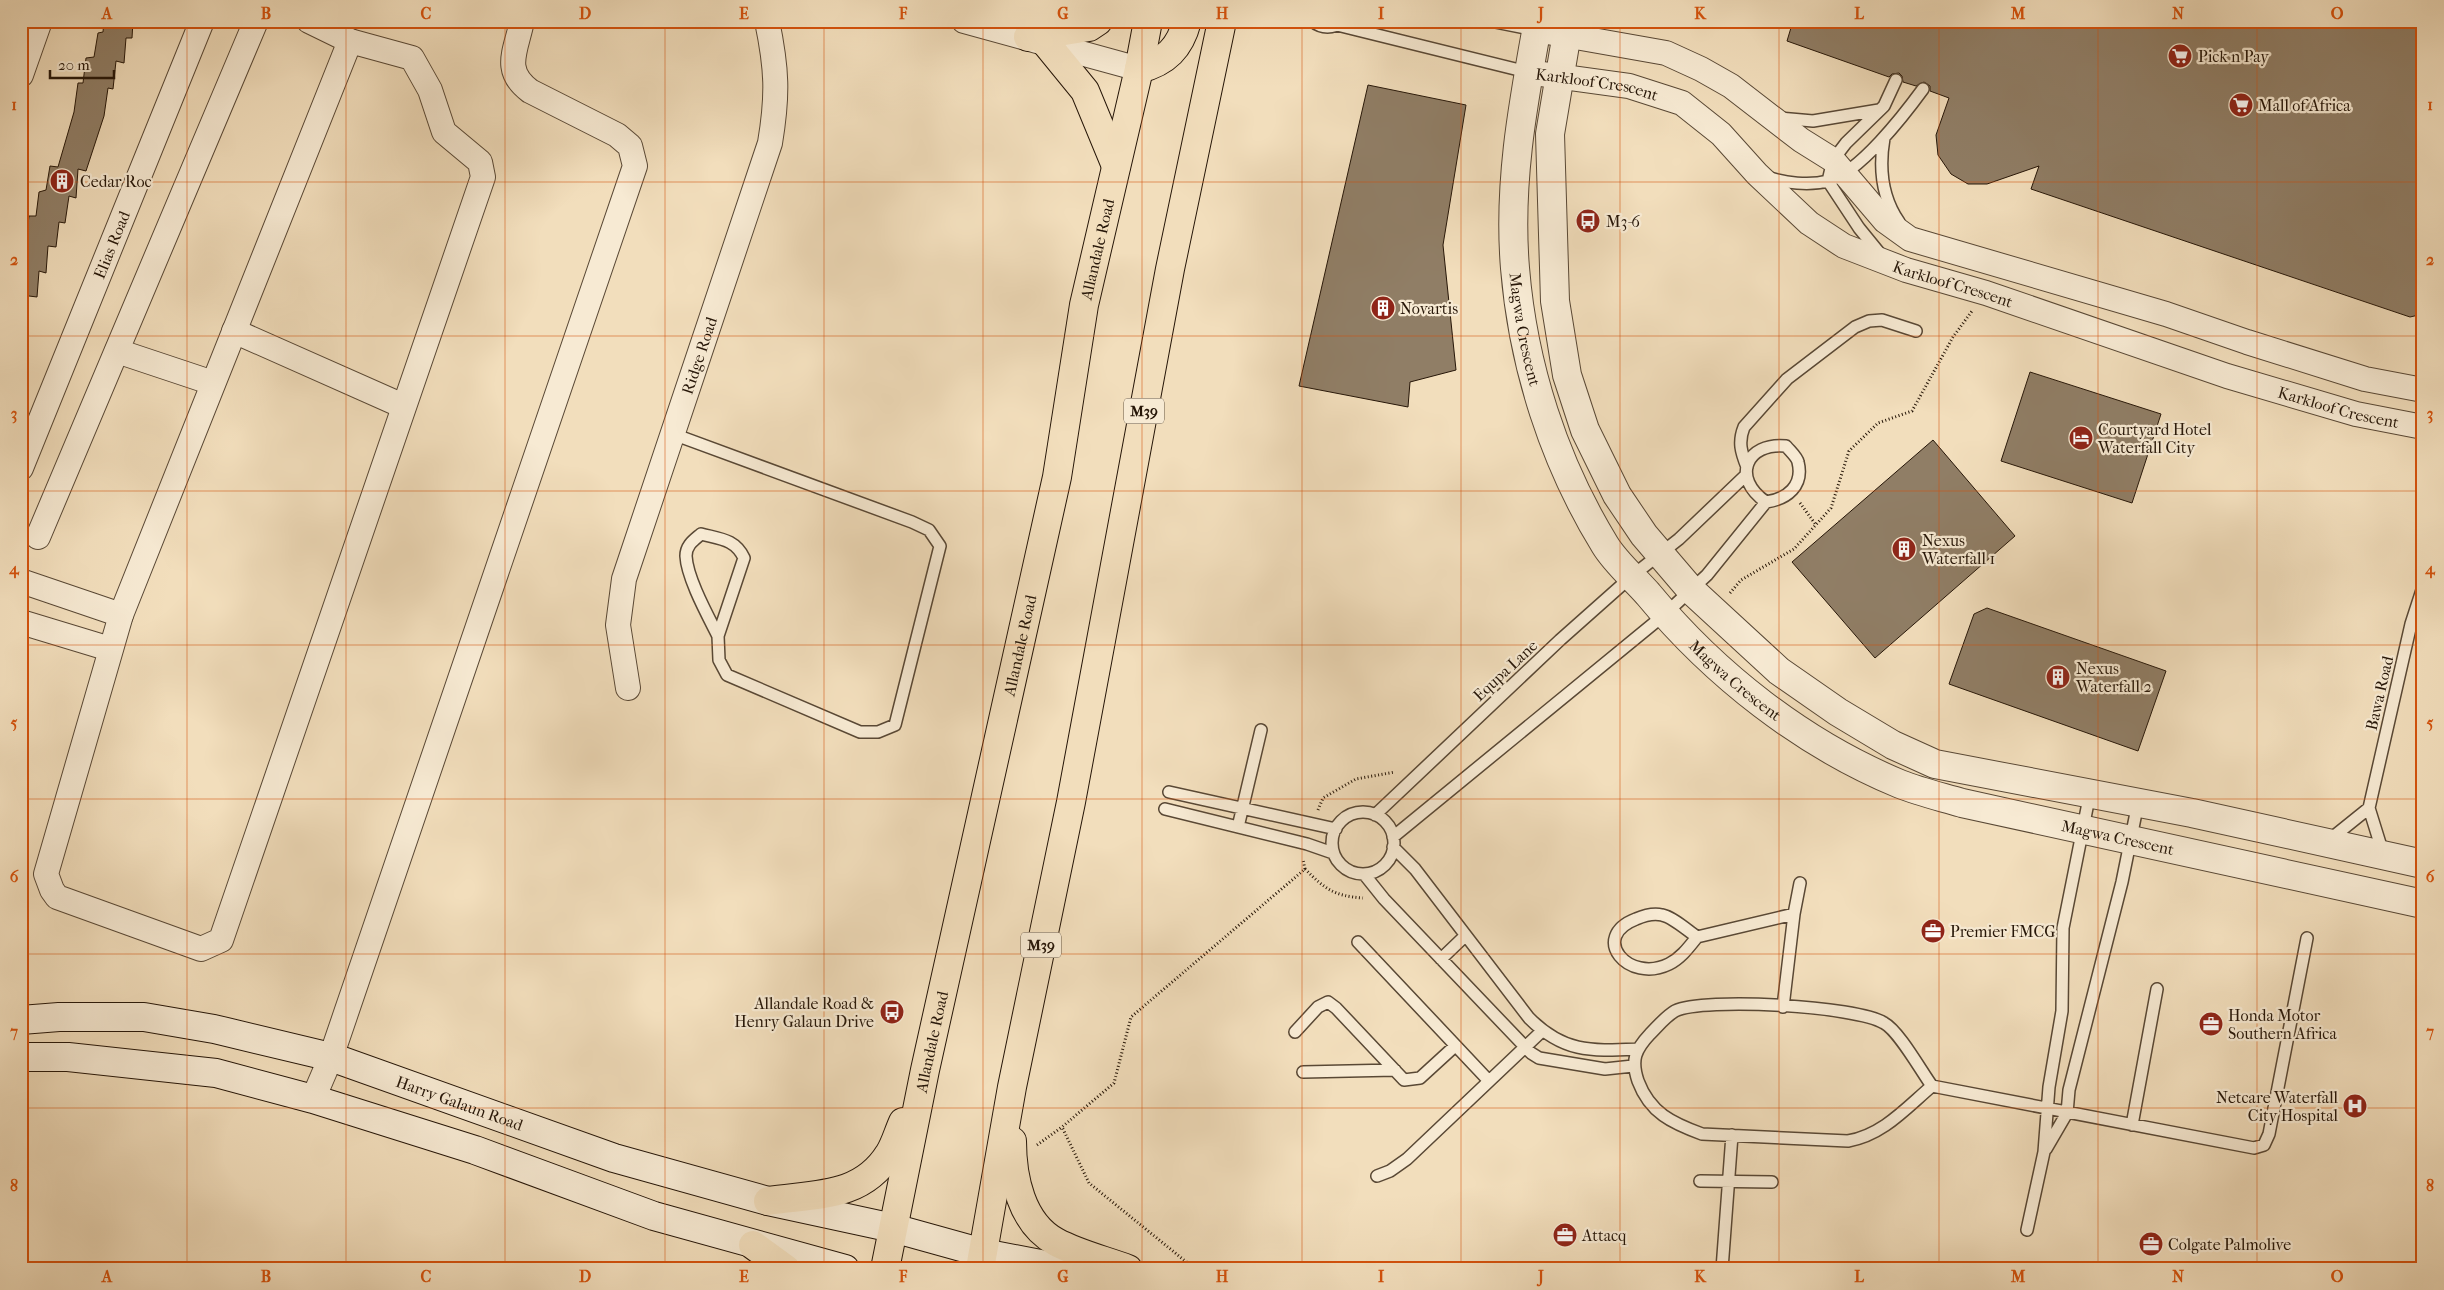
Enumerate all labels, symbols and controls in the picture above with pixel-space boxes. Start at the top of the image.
text: A [101,4,113,23]
text: B [261,4,271,23]
text: C [421,4,432,23]
text: D [579,4,591,23]
text: E [739,4,749,23]
text: F [898,4,908,23]
text: G [1057,4,1069,23]
text: H [1216,4,1229,23]
text: I [1378,4,1385,23]
text: J [1536,4,1544,24]
text: K [1694,4,1707,23]
text: L [1854,4,1864,23]
text: M [2010,4,2026,23]
text: N [2172,4,2185,23]
text: O [2331,4,2344,23]
supermarket icon: Pick n Pay [2167,43,2193,69]
place label: Pick n Pay [2198,47,2269,66]
scale bar [50,48,114,80]
text: 20 m [58,56,90,74]
street label: Karkloof Crescent [1534,64,1661,105]
supermarket icon: Mall of Africa [2228,92,2254,118]
text: 1 [11,95,17,114]
text: 1 [2427,95,2433,114]
place label: Mall of Africa [2258,96,2351,115]
building icon: Cedar Roc [49,168,75,194]
place label: Cedar Roc [80,172,152,191]
street label: Allandale Road [1076,196,1119,303]
street label: Elias Road [90,208,134,281]
bus stop icon: M3-6 [1575,208,1601,234]
place label: M3-6 [1606,212,1640,231]
text: 2 [10,250,18,269]
text: 2 [2426,250,2434,269]
street label: Karkloof Crescent [1890,257,2016,312]
street label: Magwa Crescent [1505,272,1545,388]
building icon: Novartis [1370,295,1396,321]
place label: Novartis [1400,299,1458,318]
street label: Ridge Road [678,314,721,397]
street label: Karkloof Crescent [2276,383,2401,432]
road number: M39 [1124,398,1164,424]
text: 3 [11,404,17,424]
text: 3 [2427,404,2433,424]
place label: Courtyard Hotel Waterfall City [2097,420,2212,457]
hotel icon: Courtyard Hotel Waterfall City [2068,425,2094,451]
place label: Nexus Waterfall 1 [1921,531,1995,568]
building icon: Nexus Waterfall 1 [1891,536,1917,562]
text: 4 [8,559,20,579]
text: 4 [2424,559,2436,579]
street label: Allandale Road [999,593,1041,699]
street label: Equpa Lane [1469,636,1541,705]
street label: Magwa Crescent [1685,636,1785,725]
street label: Bawa Road [2362,654,2397,732]
place label: Nexus Waterfall 2 [2075,659,2152,696]
building icon: Nexus Waterfall 2 [2045,664,2071,690]
text: 5 [11,713,18,732]
text: 5 [2427,713,2434,732]
street label: Magwa Crescent [2060,816,2176,859]
text: 6 [10,867,19,886]
text: 6 [2426,867,2435,886]
office icon: Premier FMCG [1920,918,1946,944]
place label: Premier FMCG [1950,922,2055,941]
road number: M39 [1021,932,1061,958]
street label: Allandale Road [912,989,952,1095]
place label: Allandale Road & Henry Galaun Drive [734,994,874,1031]
bus stop icon: Allandale Road & Henry Galaun Drive [879,999,905,1025]
place label: Honda Motor Southern Africa [2228,1006,2337,1043]
office icon: Honda Motor Southern Africa [2198,1011,2224,1037]
text: 7 [9,1022,18,1041]
text: 7 [2425,1022,2434,1041]
street label: Harry Galaun Road [393,1072,526,1135]
place label: Netcare Waterfall City Hospital [2216,1088,2339,1125]
hospital icon: Netcare Waterfall City Hospital [2342,1093,2368,1119]
text: 8 [10,1176,18,1195]
text: 8 [2426,1176,2434,1195]
office icon: Attacq [1552,1222,1578,1248]
place label: Attacq [1581,1226,1627,1245]
office icon: Colgate Palmolive [2138,1231,2164,1257]
place label: Colgate Palmolive [2168,1235,2291,1254]
text: A [101,1267,113,1286]
text: B [261,1267,271,1286]
text: C [421,1267,432,1286]
text: D [579,1267,591,1286]
text: E [739,1267,749,1286]
text: F [898,1267,908,1286]
text: G [1057,1267,1069,1286]
text: H [1216,1267,1229,1286]
text: I [1378,1267,1385,1286]
text: J [1536,1267,1544,1287]
text: K [1694,1267,1707,1286]
text: L [1854,1267,1864,1286]
text: M [2010,1267,2026,1286]
text: N [2172,1267,2185,1286]
text: O [2331,1267,2344,1286]

